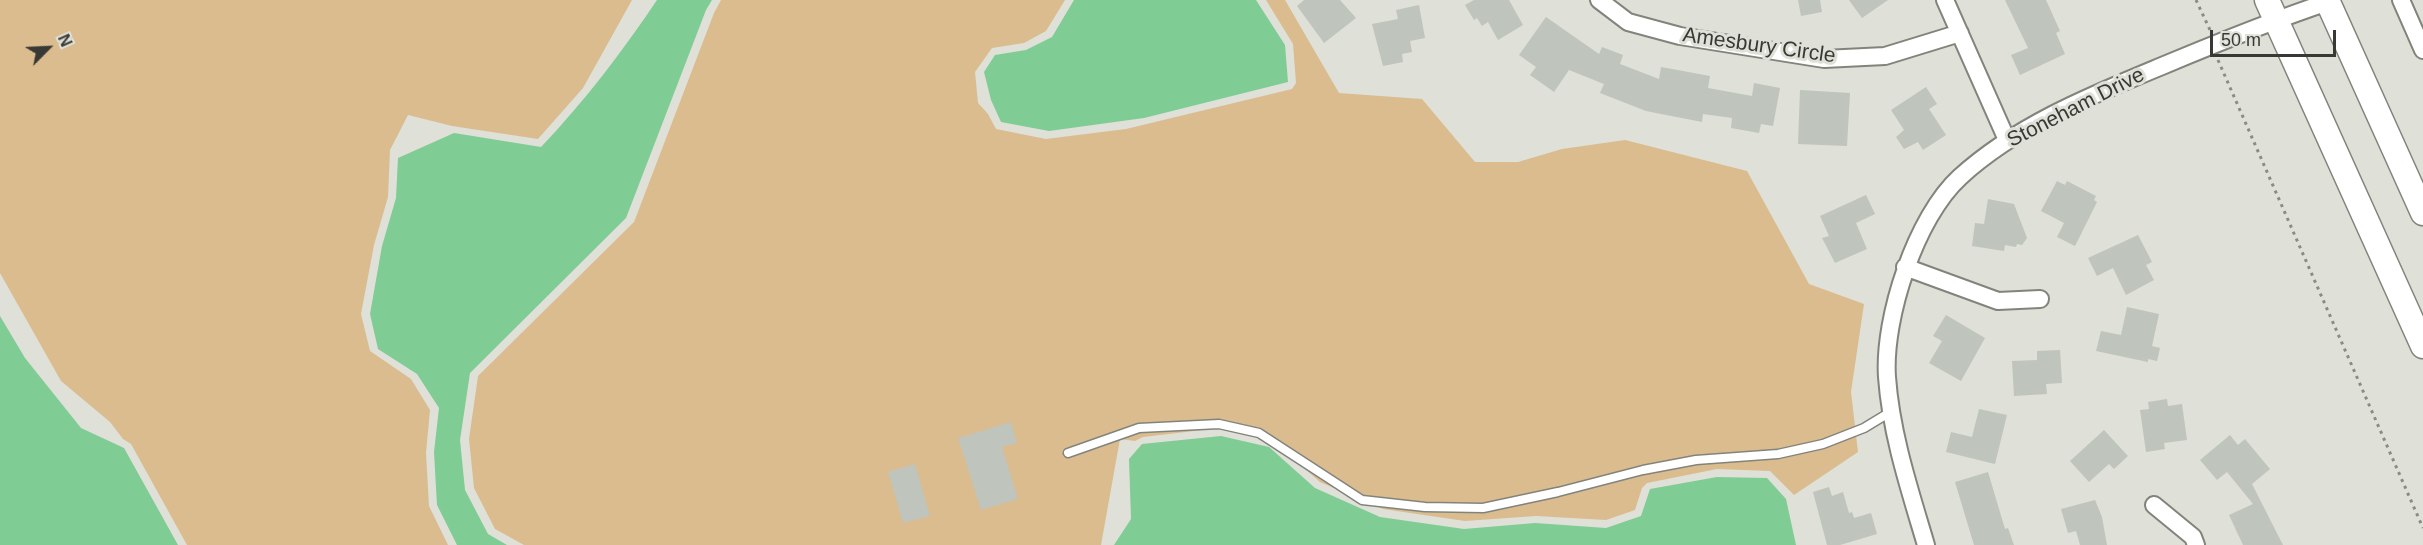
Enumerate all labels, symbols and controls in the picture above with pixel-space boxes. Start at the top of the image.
north arrow [18,18,78,78]
scale bar [2213,18,2339,56]
street label: Amesbury Circle [1681,23,1837,69]
text: 50 m [2221,30,2261,50]
text: N [55,32,75,49]
street label: Stoneham Drive [2003,63,2149,153]

